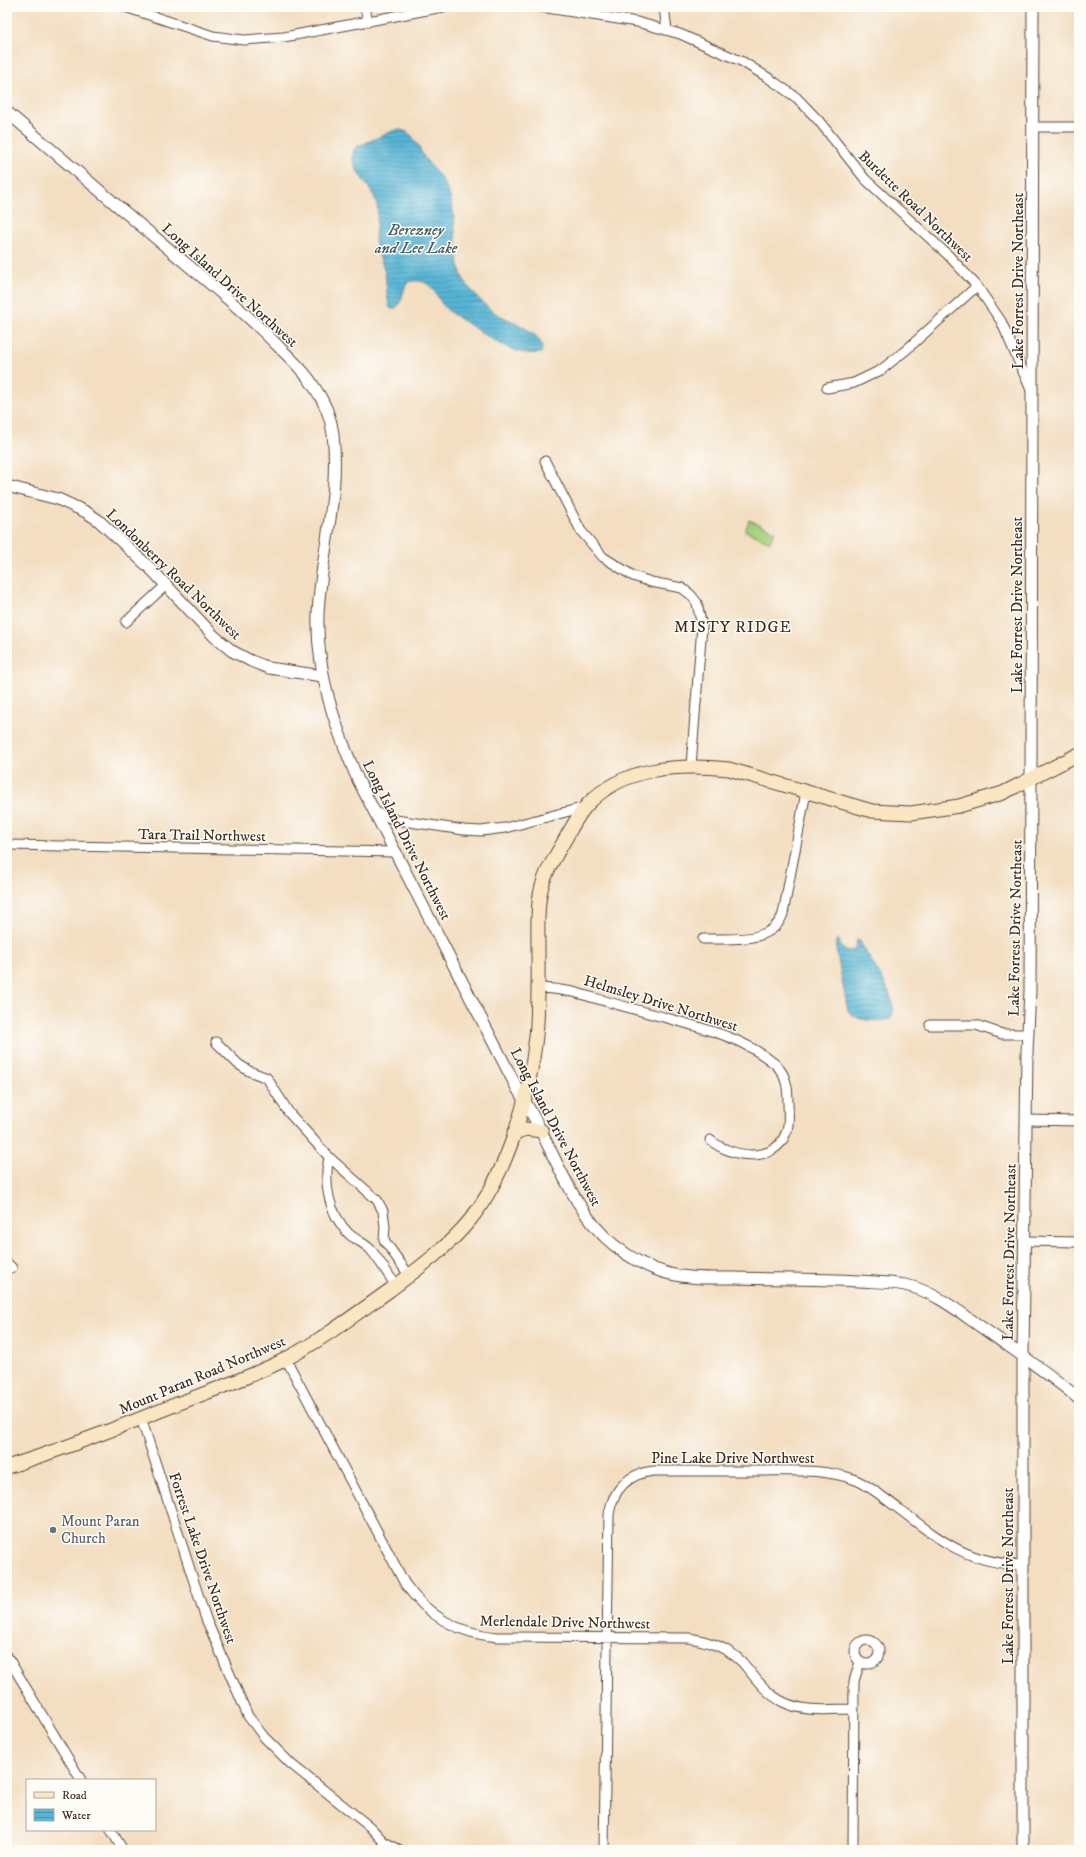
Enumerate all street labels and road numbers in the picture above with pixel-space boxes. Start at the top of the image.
street label: Burdette Road Northwest [854,147,977,266]
street label: Lake Forrest Drive Northeast [1009,192,1028,369]
street label: Long Island Drive Northwest [158,219,302,352]
street label: Londonberry Road Northwest [102,505,245,644]
street label: Lake Forrest Drive Northeast [1008,516,1027,693]
street label: Long Island Drive Northwest [358,757,455,923]
street label: Tara Trail Northwest [138,825,266,846]
street label: Lake Forrest Drive Northeast [1004,839,1027,1017]
street label: Helmsley Drive Northwest [582,971,740,1036]
street label: Long Island Drive Northwest [506,1045,606,1210]
street label: Lake Forrest Drive Northeast [998,1163,1021,1341]
street label: Mount Paran Road Northwest [116,1332,289,1419]
street label: Pine Lake Drive Northwest [651,1449,815,1468]
street label: Forrest Lake Drive Northwest [164,1470,241,1646]
street label: Lake Forrest Drive Northeast [999,1487,1018,1664]
street label: Merlendale Drive Northwest [479,1612,651,1633]

